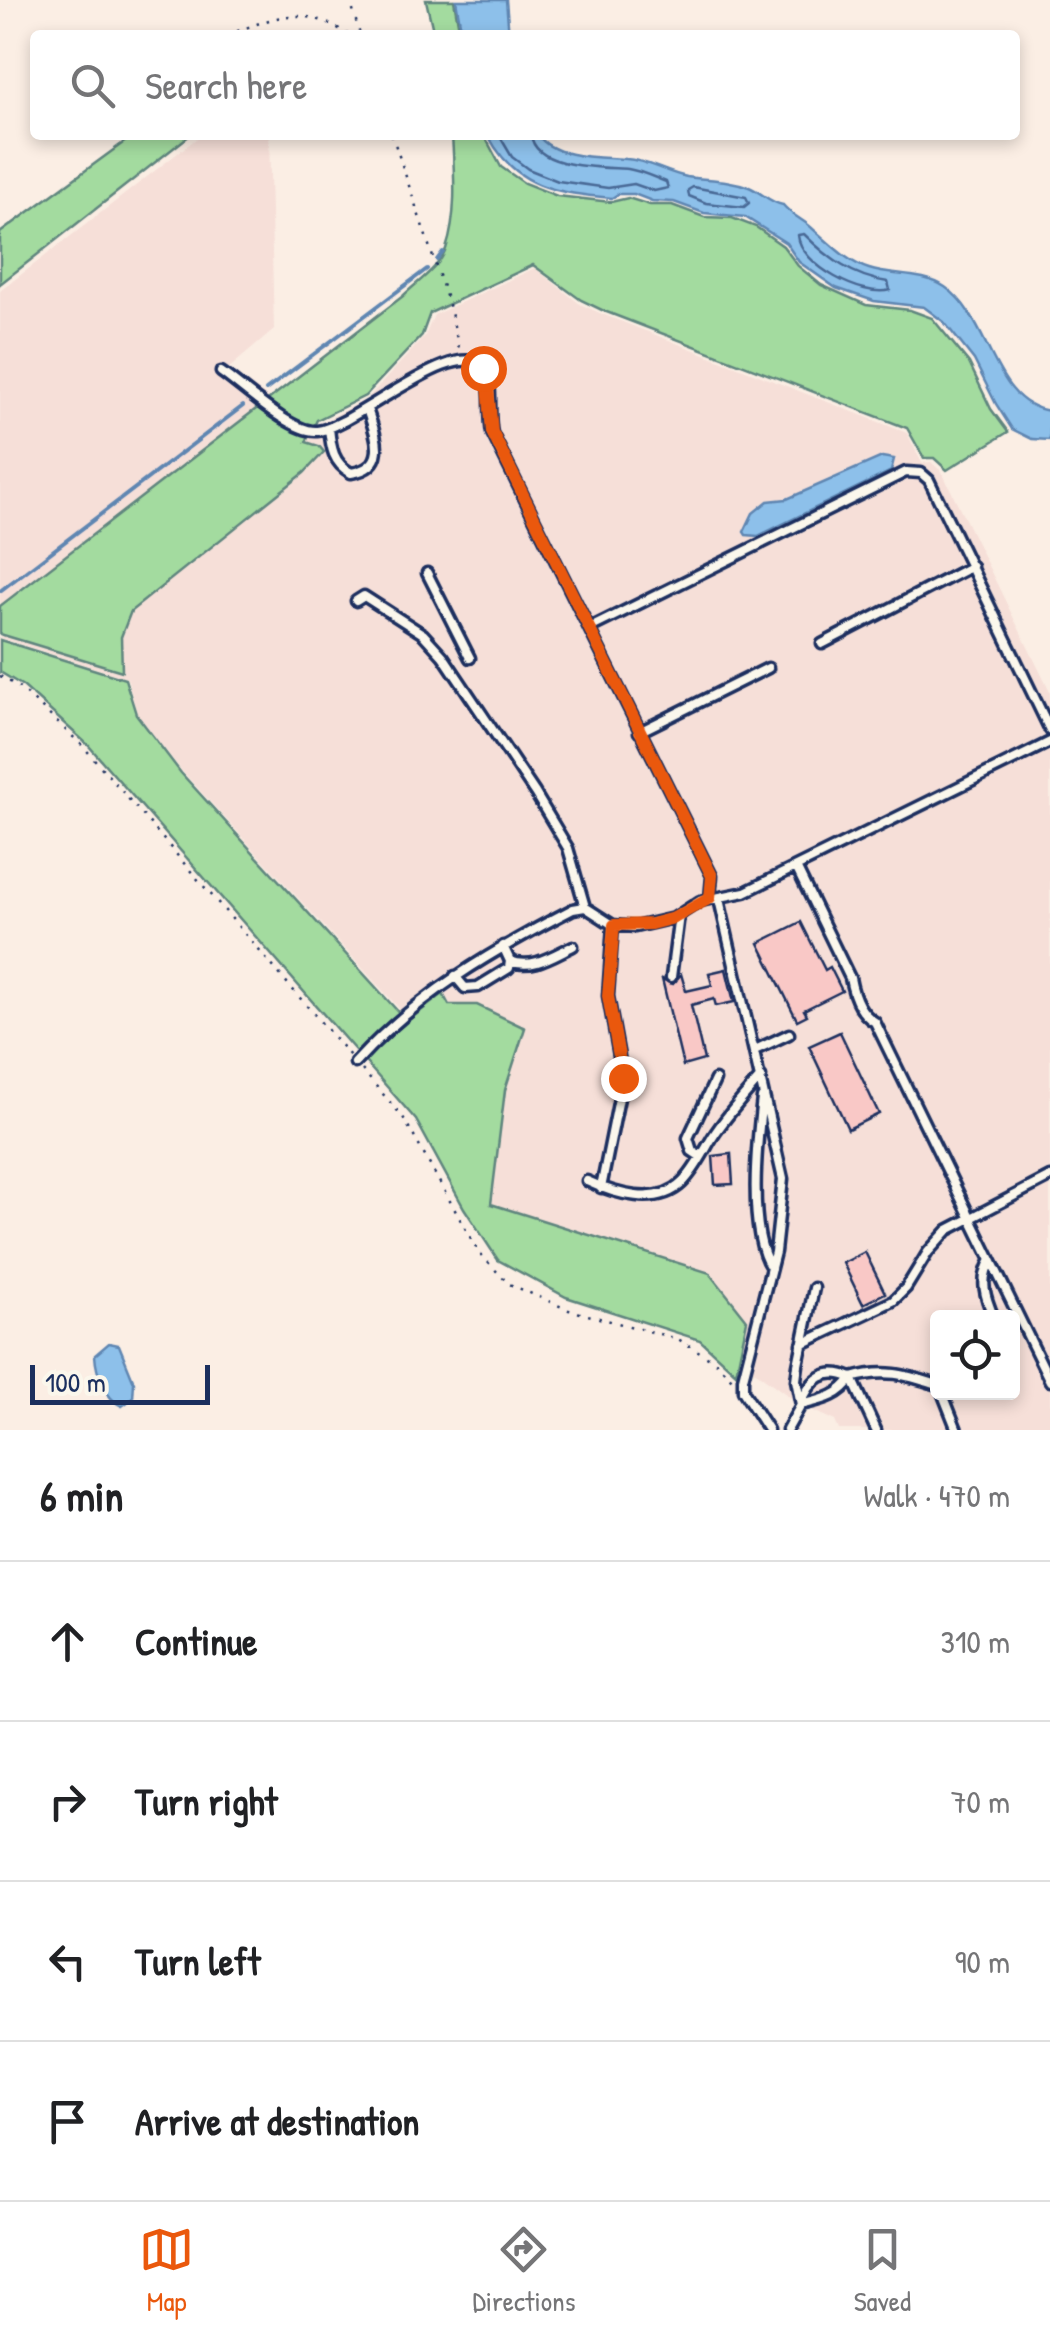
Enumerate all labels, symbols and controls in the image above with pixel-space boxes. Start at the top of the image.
search box [30,30,1020,140]
icon: search [65,58,120,113]
text: Search here [145,59,307,111]
route start [461,346,507,392]
route end [601,1056,647,1102]
map controls [930,1310,1020,1400]
button: locate [930,1310,1020,1400]
scale bar [30,1360,210,1404]
text: 100 m [45,1363,106,1401]
text: 6 min [40,1467,123,1524]
text: Walk · 470 m [864,1474,1010,1517]
icon: ahead [40,1614,95,1669]
text: Continue [135,1615,257,1667]
text: 310 m [941,1620,1010,1663]
icon: right [40,1774,95,1829]
text: Turn right [135,1775,278,1827]
text: 70 m [951,1780,1010,1823]
icon: left [40,1934,95,1989]
text: Turn left [135,1935,260,1987]
text: 90 m [955,1940,1010,1983]
icon: arrive [40,2094,95,2149]
text: Arrive at destination [135,2095,419,2147]
tab: Map [139,2222,194,2320]
tab: Directions [472,2222,575,2320]
tab: Saved [854,2222,911,2320]

